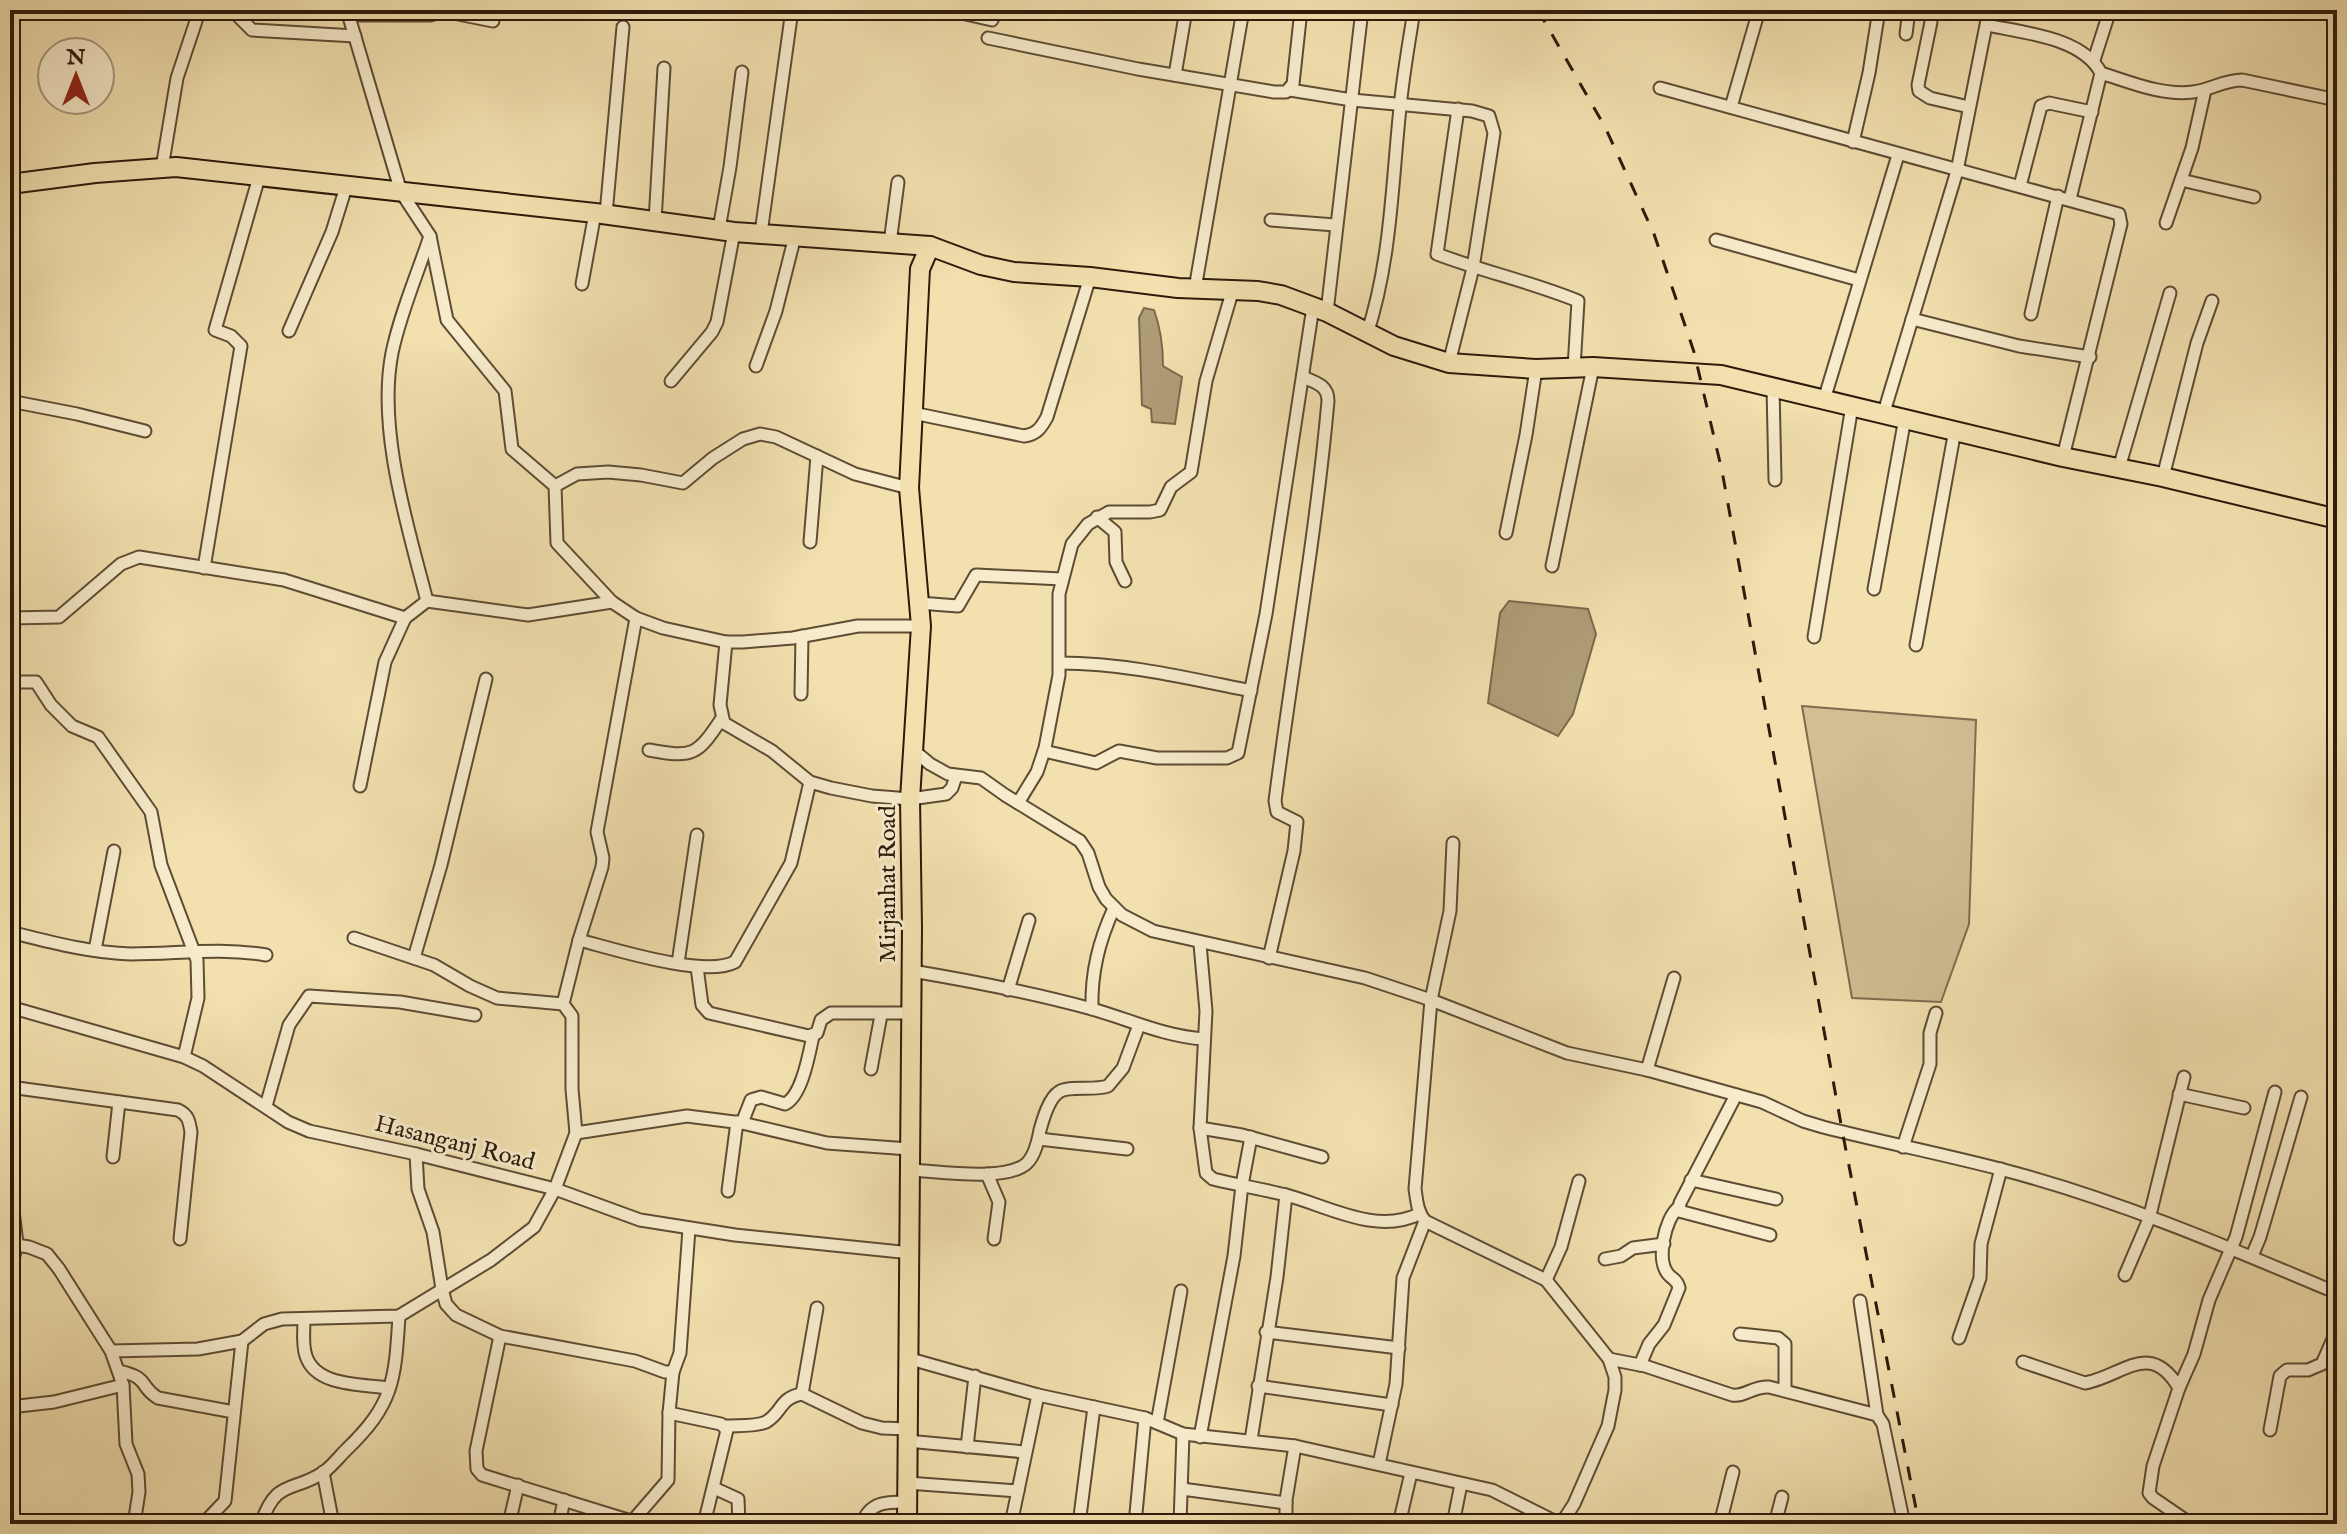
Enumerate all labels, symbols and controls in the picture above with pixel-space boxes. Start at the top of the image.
north arrow [36,36,116,116]
text: N [65,44,86,72]
street label: Mirjanhat Road [873,805,904,963]
street label: Hasanganj Road [371,1109,538,1178]

